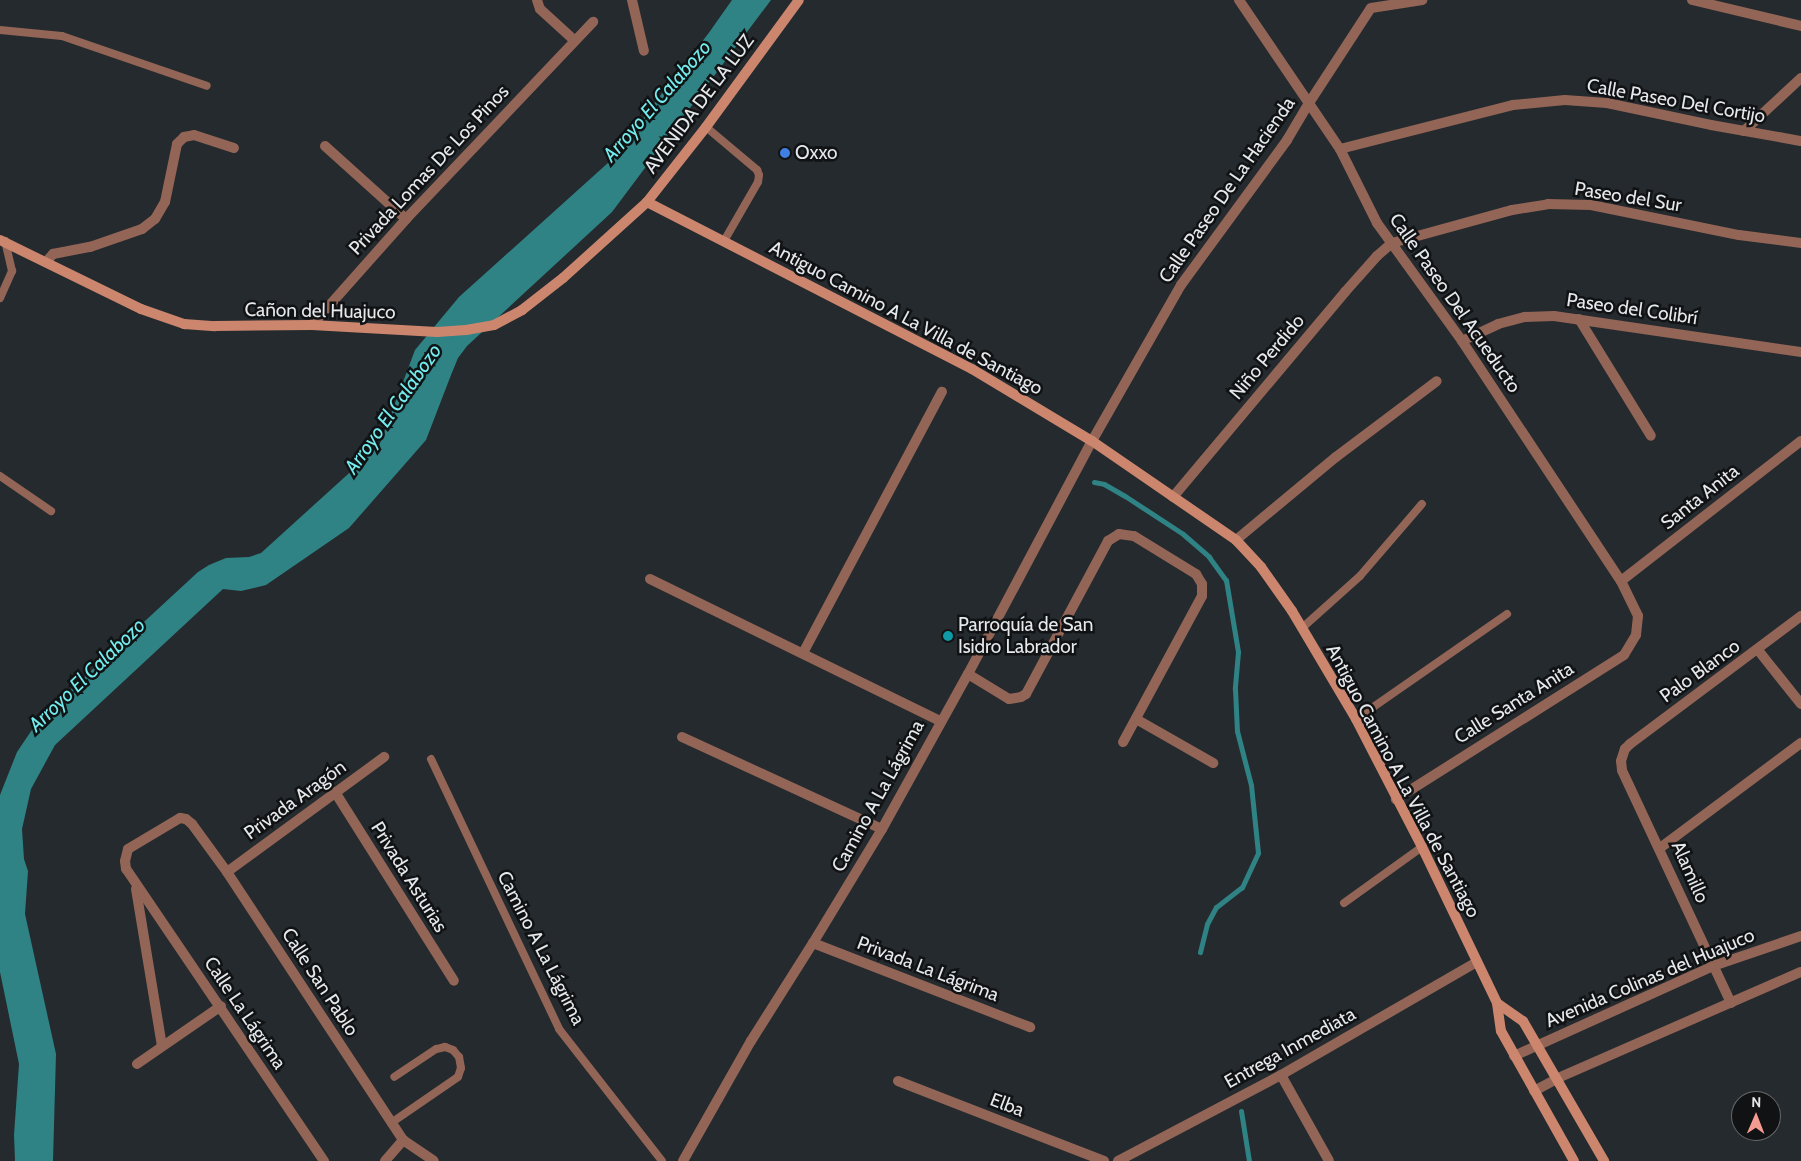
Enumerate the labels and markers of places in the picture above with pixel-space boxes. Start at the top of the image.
place label: Oxxo [795,142,838,164]
marker: Oxxo [779,147,791,159]
place label: Parroquía de San Isidro Labrador [958,614,1093,658]
marker: Parroquía de San Isidro Labrador [942,630,954,642]

